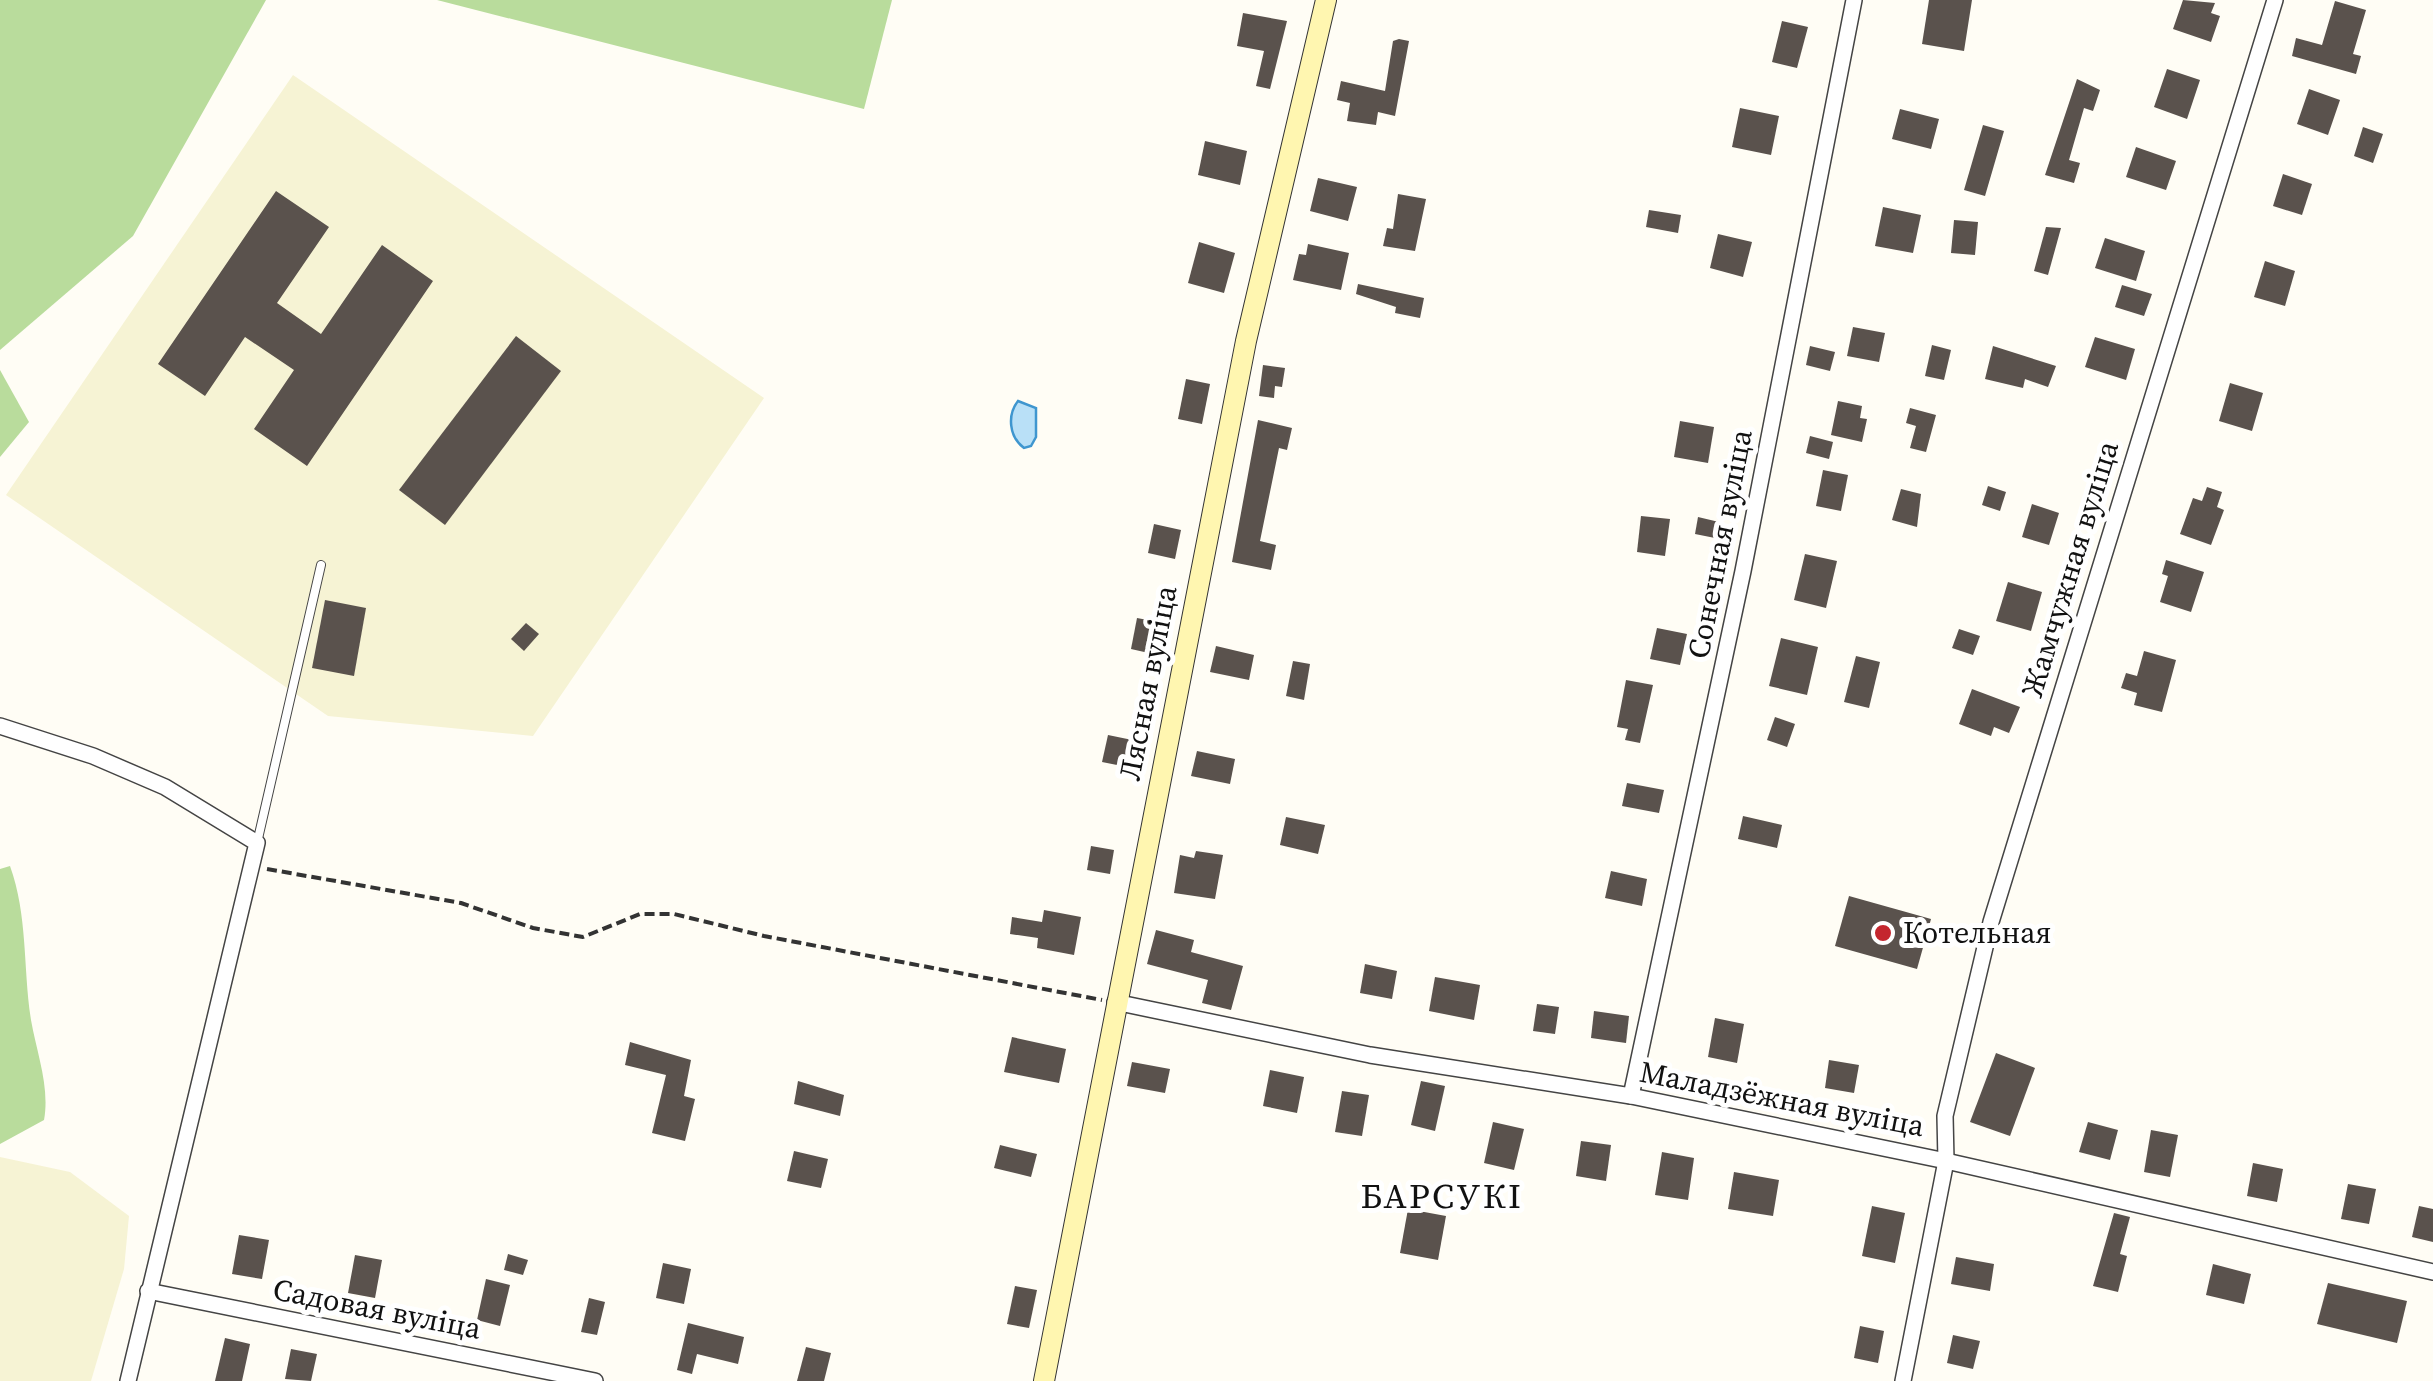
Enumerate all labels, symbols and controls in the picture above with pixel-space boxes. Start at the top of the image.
street label: Сонечная вуліца [1677,425,1762,662]
street label: Жамчужная вуліца [2011,435,2128,702]
street label: Лясная вуліца [1109,581,1187,784]
place label: Котельная [1903,912,2051,953]
marker: Котельная [1872,922,1894,944]
street label: Маладзёжная вуліца [1636,1051,1929,1146]
district label: БАРСУКІ [1361,1172,1523,1220]
street label: Садовая вуліца [270,1268,485,1349]

